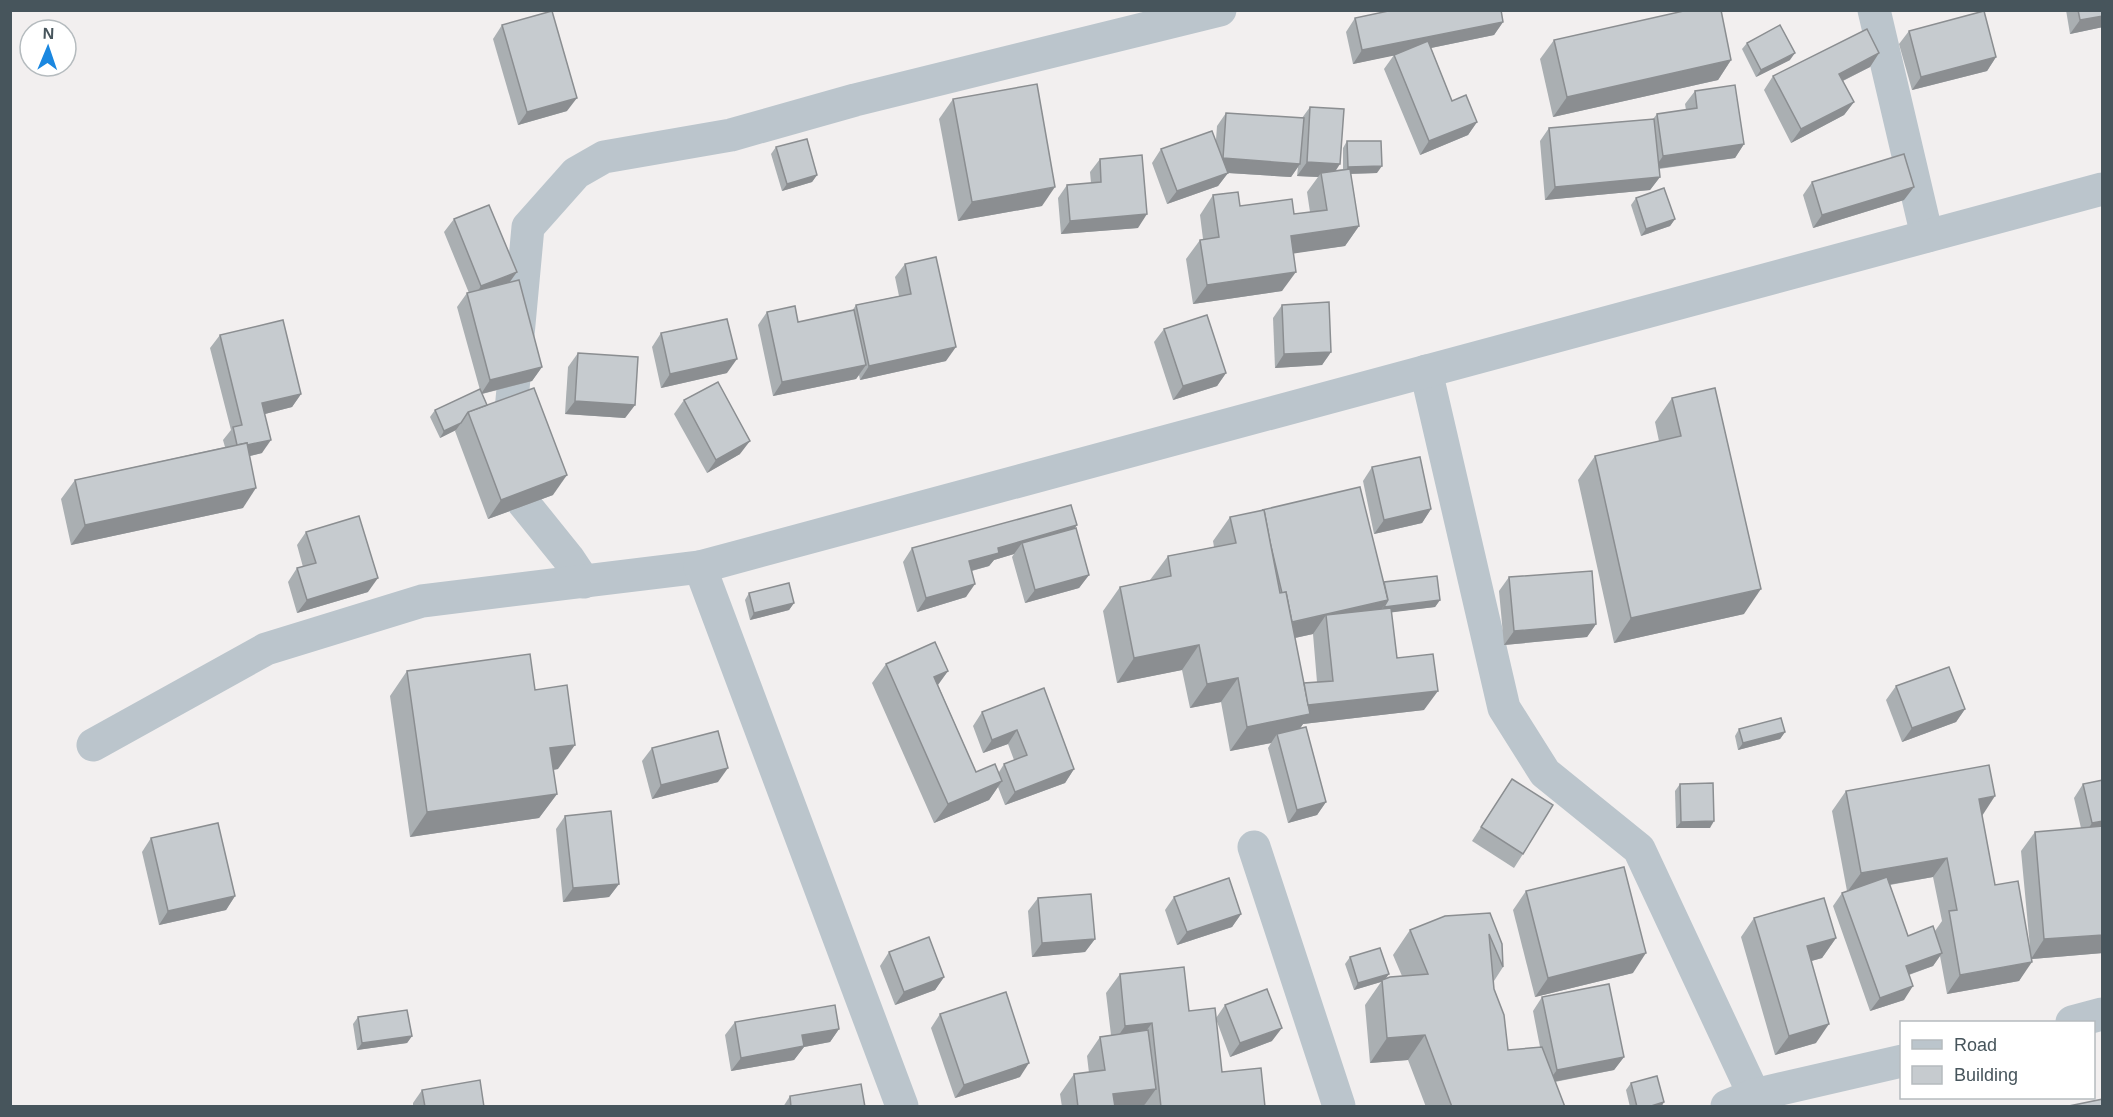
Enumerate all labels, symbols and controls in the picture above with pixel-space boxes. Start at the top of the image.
north arrow [18,18,78,78]
text: N [42,25,55,42]
legend [1900,1021,2095,1099]
text: Road [1954,1035,1997,1055]
text: Building [1954,1065,2018,1085]

